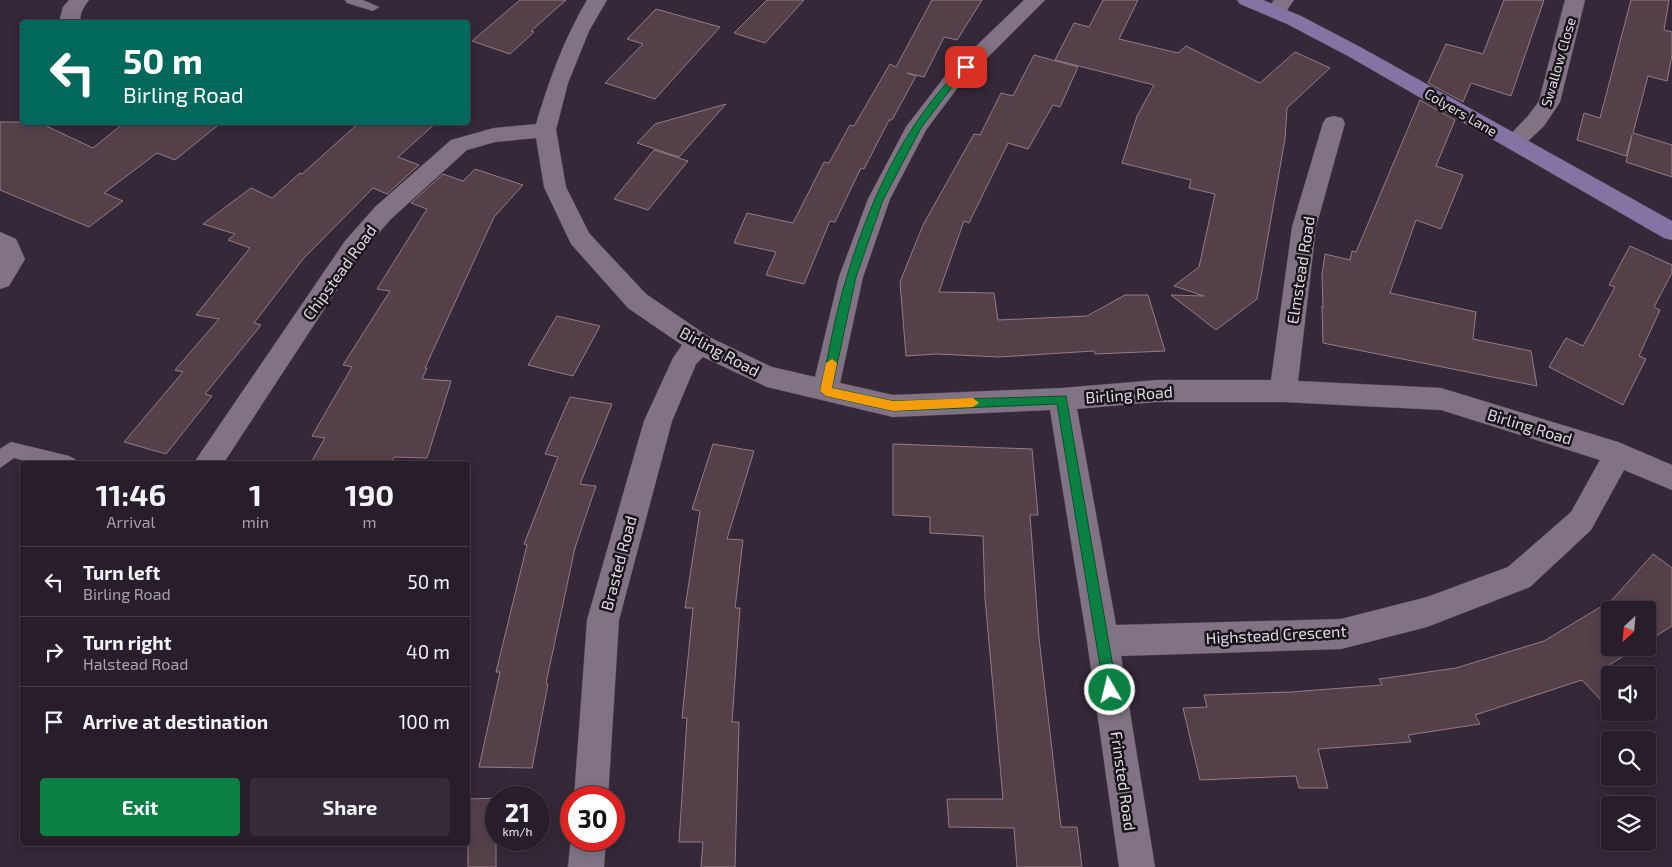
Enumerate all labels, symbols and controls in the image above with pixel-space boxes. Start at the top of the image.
street label: Swallow Close [1537,15,1579,109]
text: 50 m [123,39,203,81]
icon: left [40,40,105,105]
pin [945,46,987,88]
icon: arrive [952,53,980,81]
text: Birling Road [123,81,244,107]
street label: Colyers Lane [1422,84,1500,140]
street label: Elmstead Road [1282,215,1318,325]
street label: Chipstead Road [298,221,380,323]
street label: Birling Road [677,322,763,380]
street label: Birling Road [1085,381,1173,407]
street label: Birling Road [1485,404,1575,448]
text: 11:46 [96,476,166,512]
text: 1 [249,476,262,512]
text: 190 [345,476,394,512]
text: Arrival [107,512,155,531]
text: min [242,512,269,531]
text: m [362,512,377,531]
street label: Brasted Road [596,513,640,613]
text: Turn left [83,561,160,584]
icon: left [40,568,68,596]
text: 50 m [407,570,450,593]
text: Birling Road [83,584,171,603]
north arrow [1601,601,1656,656]
map controls [1601,601,1656,851]
street label: Highstead Crescent [1205,621,1347,647]
text: Turn right [83,631,171,654]
icon: right [40,638,68,666]
text: 40 m [406,640,450,663]
text: Halstead Road [83,654,188,673]
position arrow [1083,663,1135,715]
button: sound [1601,666,1656,721]
icon: arrive [40,708,68,736]
text: Arrive at destination [83,710,268,733]
text: 100 m [399,710,450,733]
street label: Frinsted Road [1108,730,1140,832]
button: search [1601,731,1656,786]
button: Exit [40,778,240,836]
button: Share [250,778,450,836]
speed limit sign: 30 [560,786,625,851]
button: layers [1601,796,1656,851]
text: 21 [505,797,530,827]
text: km/h [503,824,532,838]

